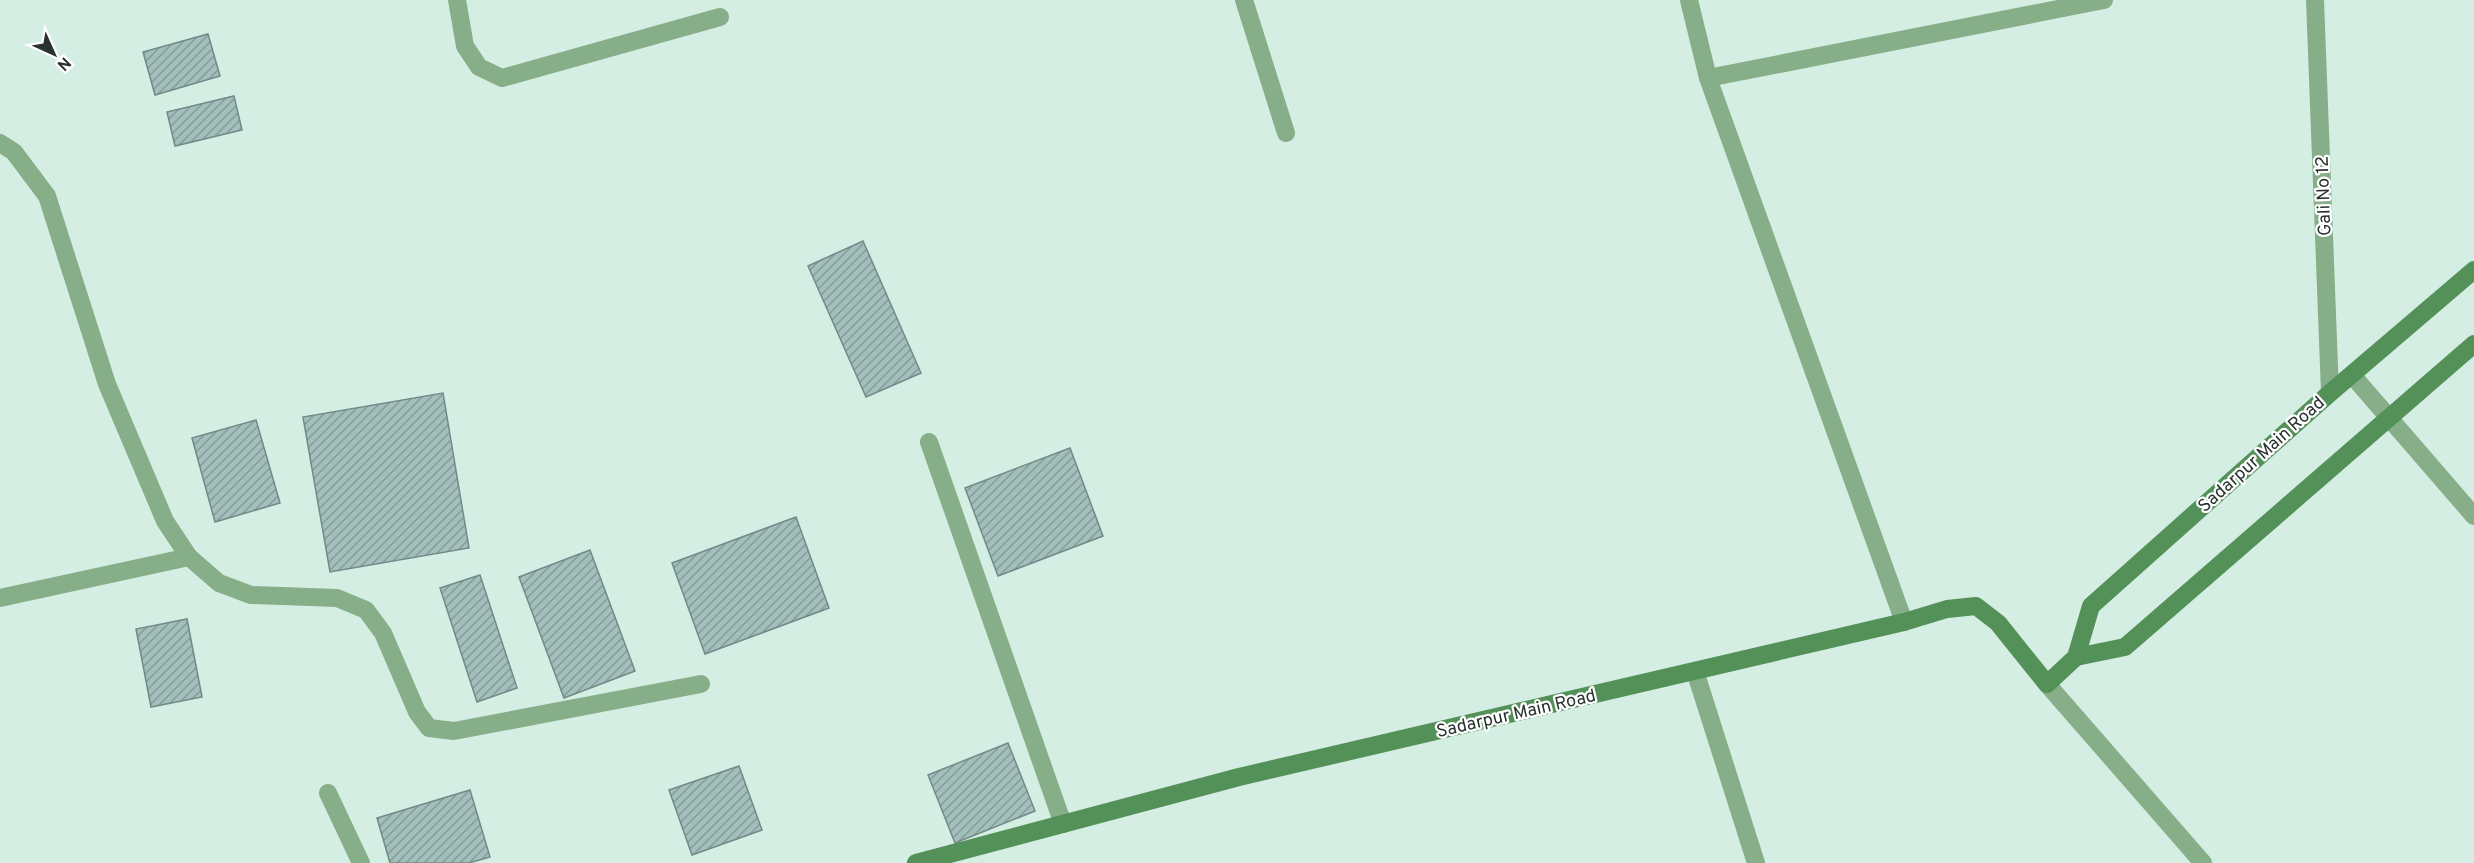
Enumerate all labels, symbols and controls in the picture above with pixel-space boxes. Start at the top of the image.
north arrow [24,24,84,84]
text: N [52,52,74,74]
street label: Gali No 12 [2312,155,2337,236]
street label: Sadarpur Main Road [2194,392,2330,518]
street label: Sadarpur Main Road [1434,685,1598,744]

